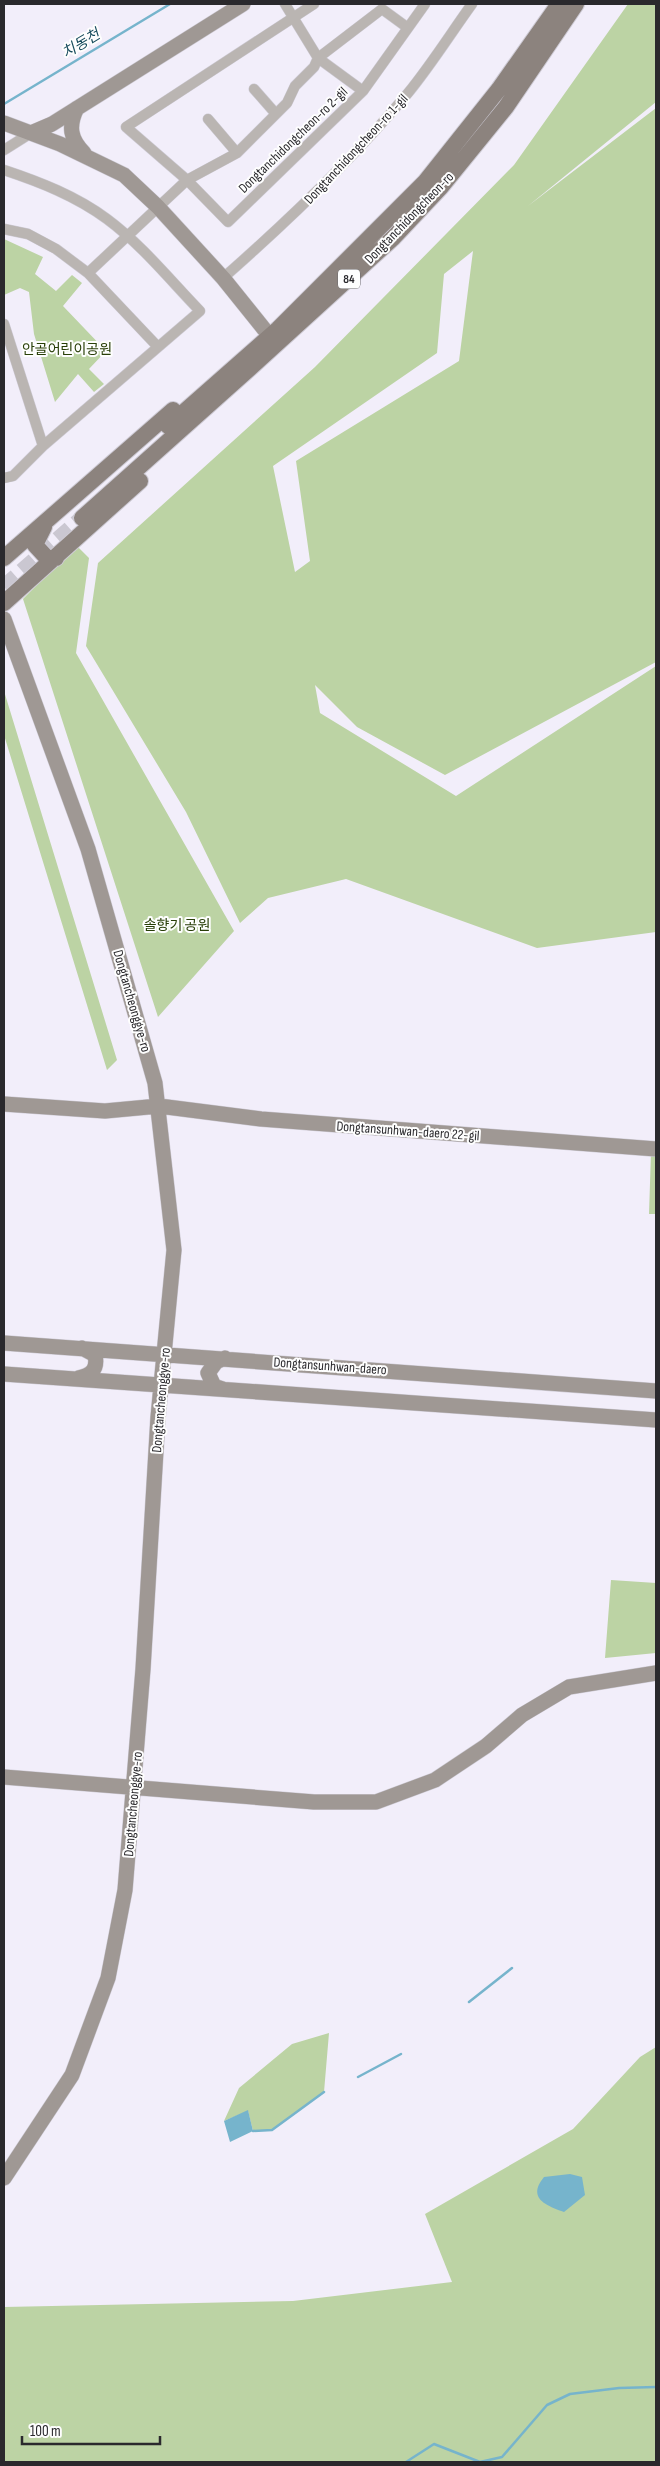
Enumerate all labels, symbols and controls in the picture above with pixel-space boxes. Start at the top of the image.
water label: 치동천 [58,24,106,63]
street label: Dongtanchidongcheon-ro 2-gil [235,83,351,197]
street label: Dongtanchidongcheon-ro 1-gil [301,90,411,208]
street label: Dongtanchidongcheon-ro [361,168,457,267]
road number: 84 [338,270,360,288]
park label: 안골어린이공원 [22,341,112,358]
park label: 솔향기 공원 [144,917,210,934]
street label: Dongtancheonggye-ro [109,948,155,1054]
street label: Dongtansunhwan-daero 22-gil [336,1118,480,1144]
street label: Dongtancheonggye-ro [148,1347,174,1453]
street label: Dongtansunhwan-daero [273,1354,387,1378]
street label: Dongtancheonggye-ro [120,1751,146,1857]
scale bar [22,2414,160,2446]
text: 100 m [30,2422,61,2441]

